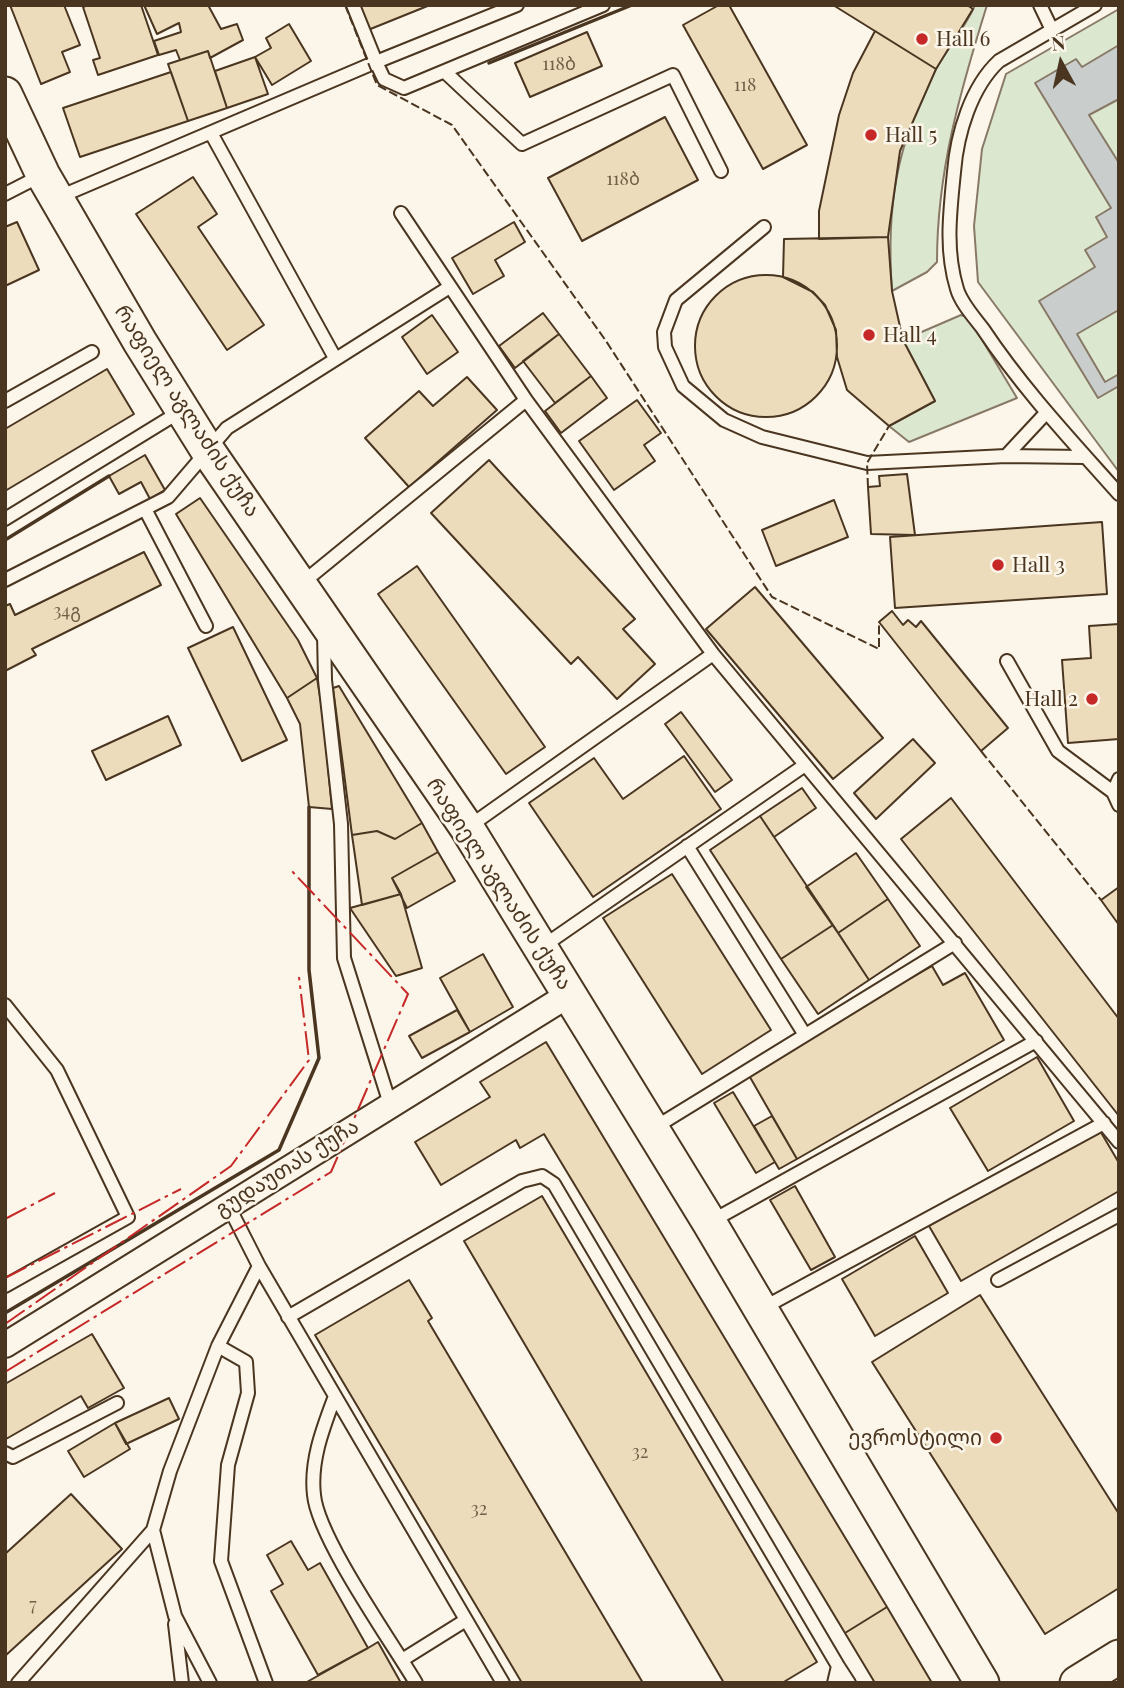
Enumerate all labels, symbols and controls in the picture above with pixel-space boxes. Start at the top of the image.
place label: Hall 6 [936,26,990,52]
north arrow [1026,28,1096,98]
text: N [1049,28,1067,56]
marker: Hall 6 [914,31,930,47]
house number: 118ბ [542,53,576,75]
house number: 118 [734,74,756,96]
place label: Hall 5 [885,122,937,148]
marker: Hall 5 [863,127,879,143]
house number: 118ბ [606,168,640,190]
street label: რაფიელ აგლაძის ქუჩა [109,300,265,522]
place label: Hall 4 [883,322,937,348]
marker: Hall 4 [861,327,877,343]
place label: Hall 3 [1012,552,1065,578]
marker: Hall 3 [990,557,1006,573]
house number: 34გ [53,600,81,622]
place label: Hall 2 [1024,686,1078,712]
marker: Hall 2 [1084,691,1100,707]
street label: რაფიელ აგლაძის ქუჩა [421,773,577,995]
street label: გუდაუთას ქუჩა [211,1114,363,1222]
place label: ევროსტილი [848,1425,982,1451]
marker: ევროსტილი [988,1430,1004,1446]
house number: 32 [632,1441,648,1463]
house number: 32 [471,1498,487,1520]
house number: 7 [29,1594,37,1616]

